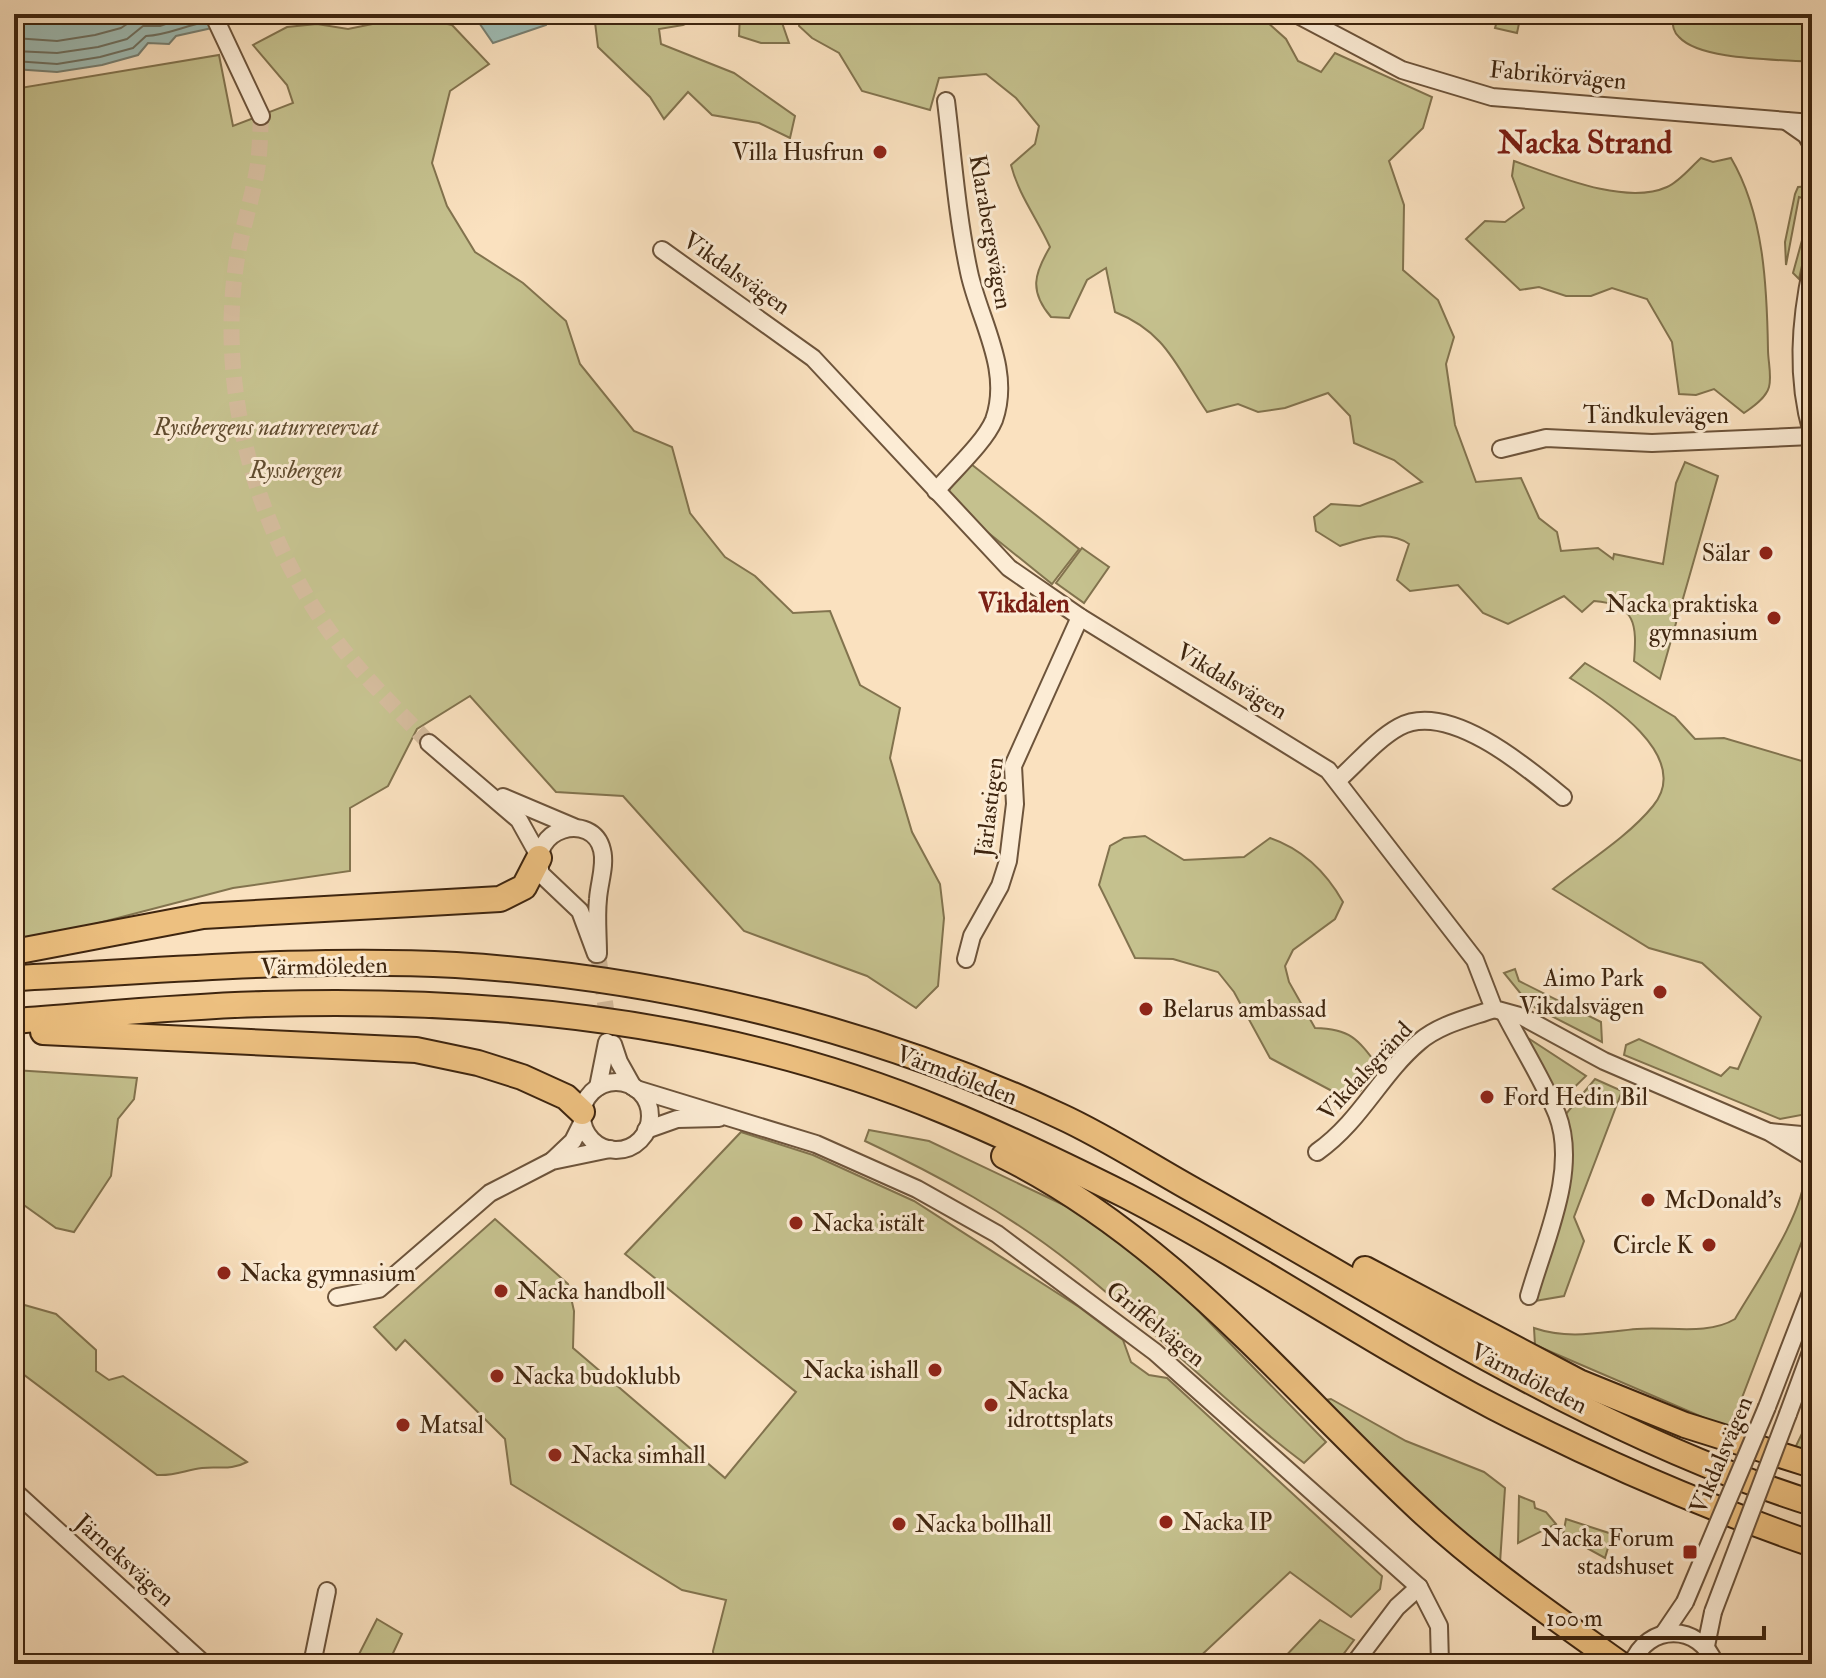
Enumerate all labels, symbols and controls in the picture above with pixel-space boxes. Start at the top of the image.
street label: Fabrikörvägen [1488,54,1628,97]
district label: Nacka Strand [1497,123,1672,163]
place label: Villa Husfrun [732,137,864,168]
marker: Villa Husfrun [871,143,889,161]
street label: Klarabergsvägen [962,152,1019,312]
street label: Vikdalsvägen [677,225,797,322]
street label: Tändkulevägen [1583,400,1729,431]
park label: Ryssbergens naturreservat [153,412,379,443]
park label: Ryssbergen [249,455,343,486]
place label: Sälar [1702,538,1750,569]
marker: Sälar [1757,544,1775,562]
district label: Vikdalen [977,588,1070,620]
place label: Nacka praktiska gymnasium [1606,589,1759,648]
marker: Nacka praktiska gymnasium [1765,609,1783,627]
street label: Vikdalsvägen [1170,636,1293,727]
street label: Järlastigen [968,755,1011,860]
street label: Värmdöleden [260,950,388,983]
place label: Aimo Park Vikdalsvägen [1519,963,1645,1022]
marker: Aimo Park Vikdalsvägen [1651,983,1669,1001]
place label: Belarus ambassad [1162,994,1327,1025]
marker: Belarus ambassad [1137,1000,1155,1018]
street label: Vikdalsgränd [1311,1015,1420,1128]
street label: Värmdöleden [892,1038,1022,1113]
place label: Ford Hedin Bil [1503,1082,1648,1113]
marker: Ford Hedin Bil [1478,1088,1496,1106]
place label: McDonald's [1664,1185,1782,1216]
marker: McDonald's [1639,1191,1657,1209]
place label: Nacka istält [812,1208,925,1239]
marker: Nacka istält [787,1214,805,1232]
place label: Circle K [1613,1230,1693,1261]
marker: Circle K [1700,1236,1718,1254]
place label: Nacka gymnasium [240,1258,416,1289]
marker: Nacka gymnasium [215,1264,233,1282]
street label: Griffelvägen [1099,1275,1212,1374]
place label: Nacka handboll [517,1276,666,1307]
marker: Nacka handboll [492,1282,510,1300]
street label: Värmdöleden [1465,1336,1593,1421]
place label: Nacka ishall [803,1355,919,1386]
place label: Nacka budoklubb [513,1361,681,1392]
marker: Nacka ishall [926,1361,944,1379]
marker: Nacka budoklubb [488,1367,506,1385]
place label: Nacka idrottsplats [1007,1376,1113,1435]
street label: Vikdalsvägen [1683,1392,1760,1519]
marker: Nacka idrottsplats [982,1396,1000,1414]
place label: Matsal [419,1410,484,1441]
marker: Matsal [394,1416,412,1434]
place label: Nacka simhall [571,1440,706,1471]
marker: Nacka simhall [546,1446,564,1464]
street label: Järneksvägen [67,1507,181,1613]
place label: Nacka IP [1182,1507,1272,1538]
place label: Nacka bollhall [915,1509,1052,1540]
marker: Nacka IP [1157,1513,1175,1531]
marker: Nacka bollhall [890,1515,908,1533]
place label: Nacka Forum stadshuset [1541,1523,1674,1582]
marker: Nacka Forum stadshuset [1681,1543,1699,1561]
scale bar [1534,1590,1764,1640]
text: 100 m [1546,1603,1603,1634]

